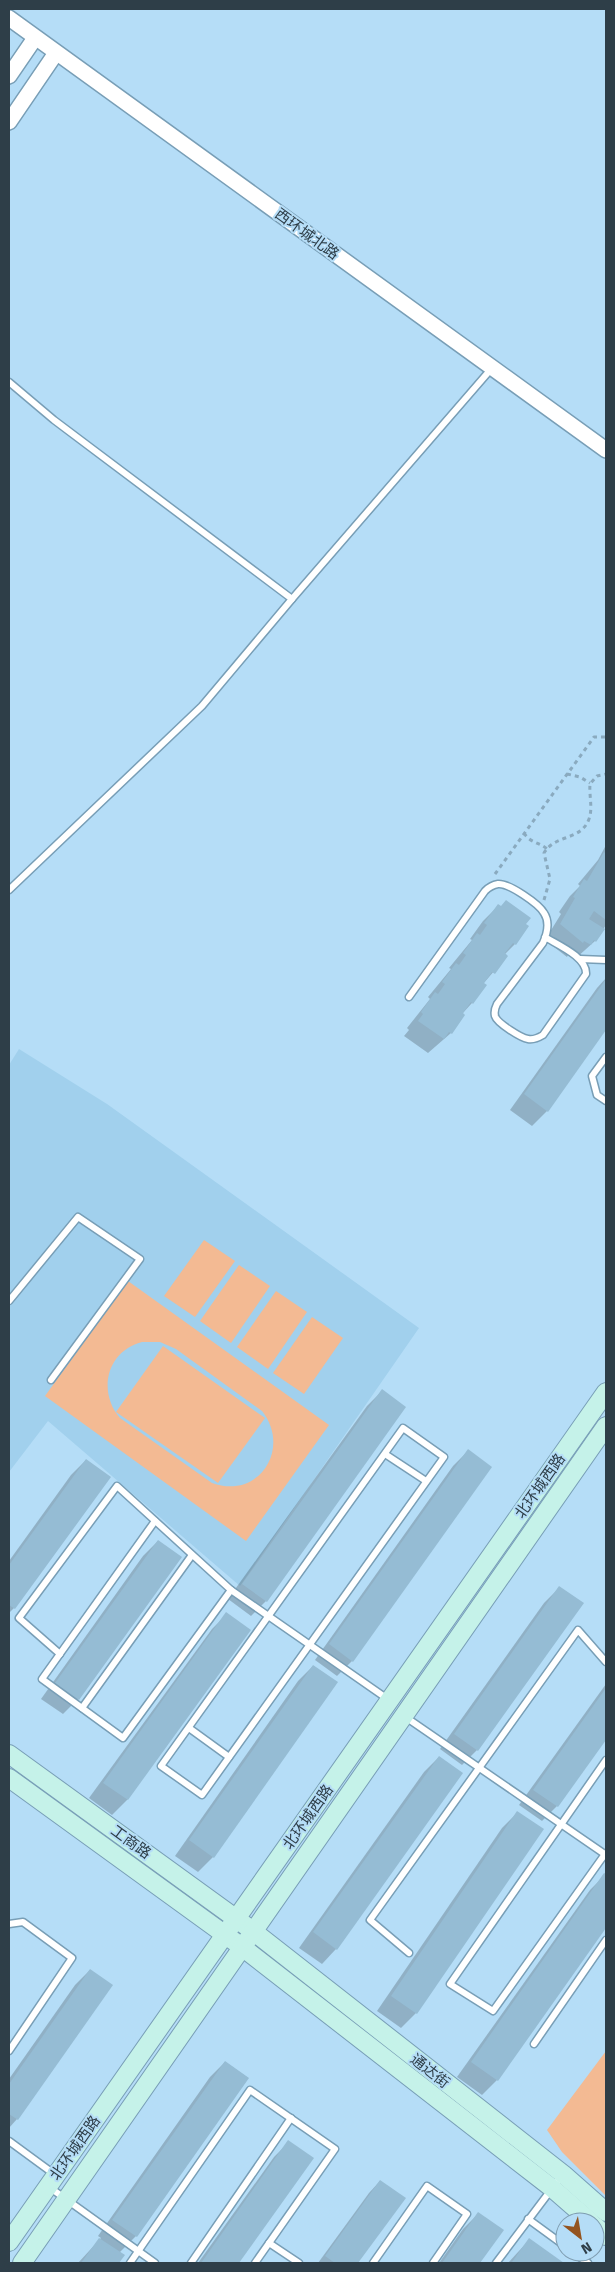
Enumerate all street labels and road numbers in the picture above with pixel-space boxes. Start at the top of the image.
street label: 西环城北路 [271,205,343,263]
street label: 北环城西路 [511,1450,569,1522]
street label: 北环城西路 [279,1781,337,1853]
street label: 工商路 [108,1821,154,1863]
street label: 通达街 [407,2050,453,2092]
street label: 北环城西路 [46,2112,104,2184]

